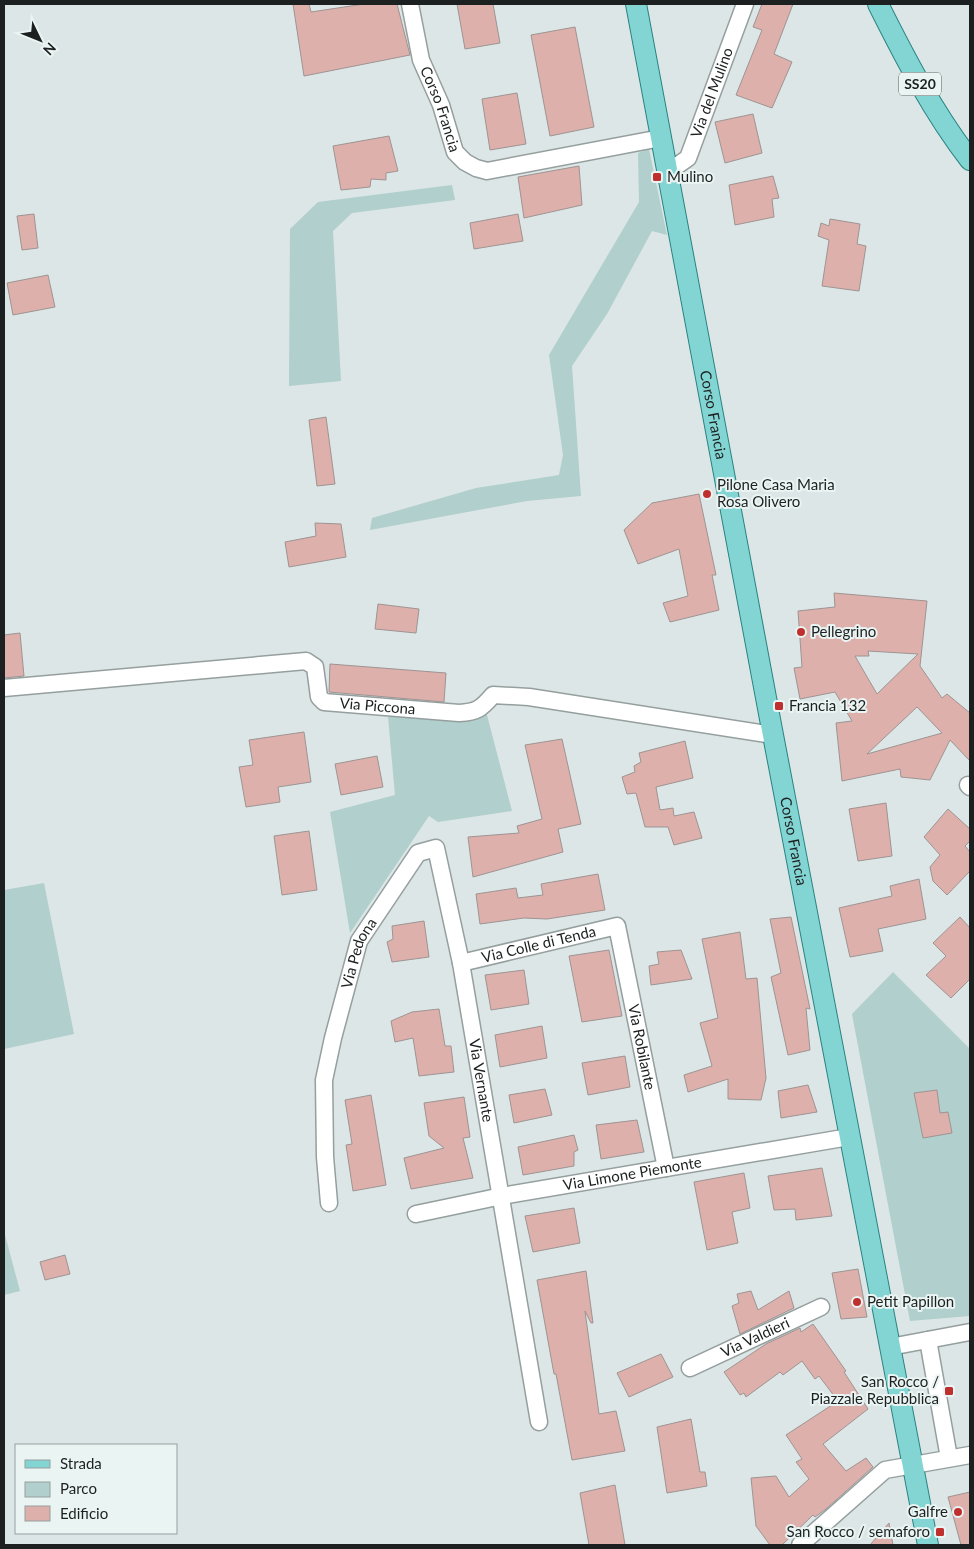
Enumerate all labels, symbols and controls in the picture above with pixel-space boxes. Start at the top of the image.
north arrow [15,15,65,65]
text: N [40,39,60,59]
street label: Via del Mulino [686,45,736,140]
street label: Corso Francia [417,63,464,154]
road number: SS20 [899,72,941,96]
place label: Mulino [667,167,713,185]
marker: Mulino [651,171,663,183]
street label: Corso Francia [697,369,731,461]
place label: Pilone Casa Maria Rosa Olivero [717,475,835,510]
marker: Pilone Casa Maria Rosa Olivero [701,488,713,500]
place label: Pellegrino [811,622,876,640]
marker: Pellegrino [795,626,807,638]
street label: Via Piccona [339,693,416,717]
place label: Francia 132 [789,696,866,714]
marker: Francia 132 [773,700,785,712]
street label: Corso Francia [777,795,812,887]
street label: Via Pedona [337,914,380,990]
street label: Via Colle di Tenda [480,921,598,966]
street label: Via Robilante [625,1003,660,1092]
street label: Via Vernante [466,1037,498,1123]
street label: Via Limone Piemonte [561,1152,703,1193]
place label: Petit Papillon [867,1292,954,1310]
marker: Petit Papillon [851,1296,863,1308]
street label: Via Valdieri [718,1313,792,1360]
place label: San Rocco / Piazzale Repubblica [811,1372,939,1407]
marker: San Rocco / Piazzale Repubblica [943,1385,955,1397]
legend [15,1444,178,1534]
text: Strada [60,1454,102,1472]
text: Parco [60,1479,97,1497]
place label: Galfre [908,1502,948,1520]
text: Edificio [60,1504,108,1522]
marker: Galfre [952,1506,964,1518]
place label: San Rocco / semaforo [787,1522,930,1540]
marker: San Rocco / semaforo [934,1526,946,1538]

